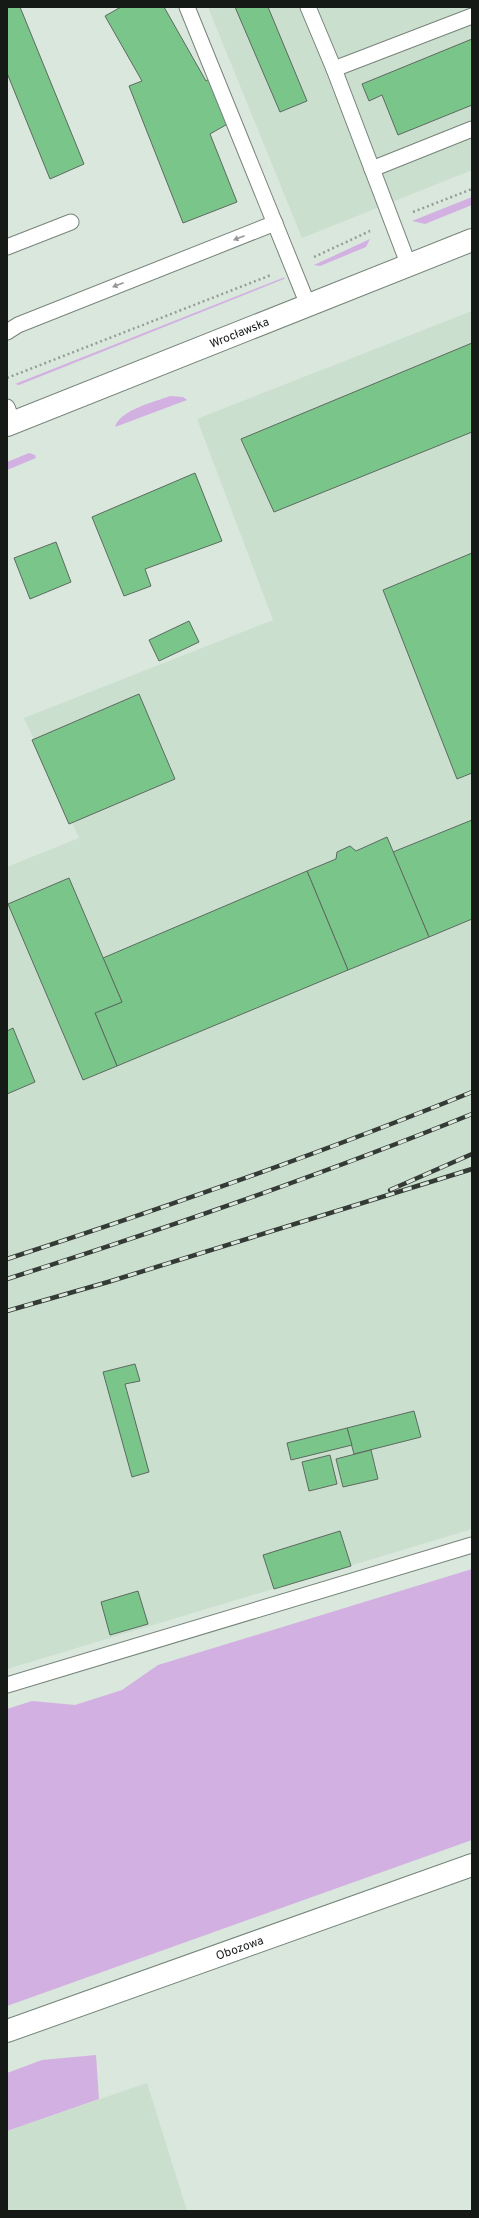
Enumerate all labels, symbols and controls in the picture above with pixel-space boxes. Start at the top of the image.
one-way arrow [233,235,245,241]
one-way arrow [112,283,124,289]
street label: Wrocławska [208,314,272,353]
street label: Obozowa [214,1933,266,1965]

